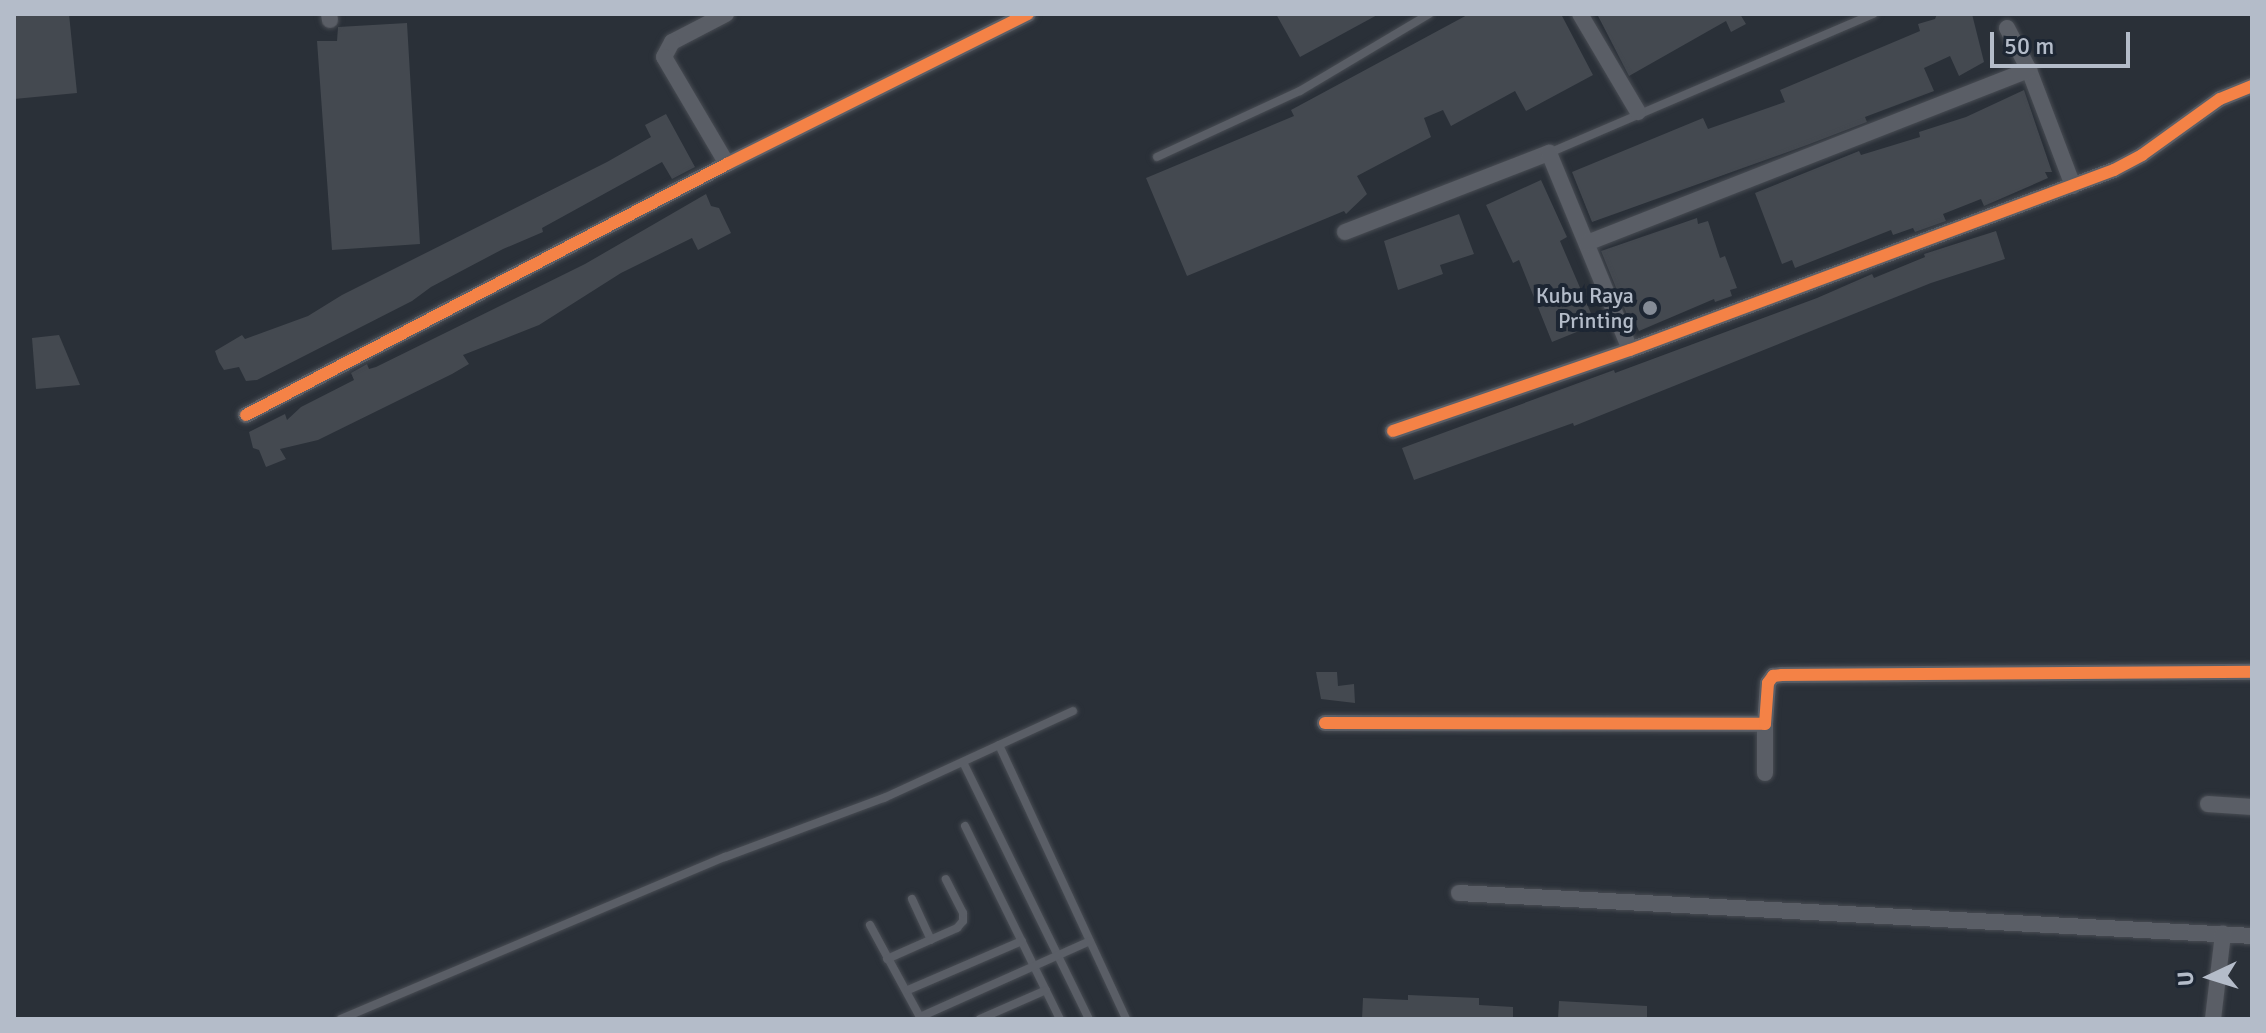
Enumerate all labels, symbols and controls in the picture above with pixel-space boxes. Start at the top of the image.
scale bar [1994,16,2134,66]
text: 50 m [2004,31,2054,61]
place label: Kubu Raya Printing [1536,282,1634,334]
marker: Kubu Raya Printing [1641,299,1659,317]
north arrow [2170,937,2250,1017]
text: U [2172,970,2200,987]

